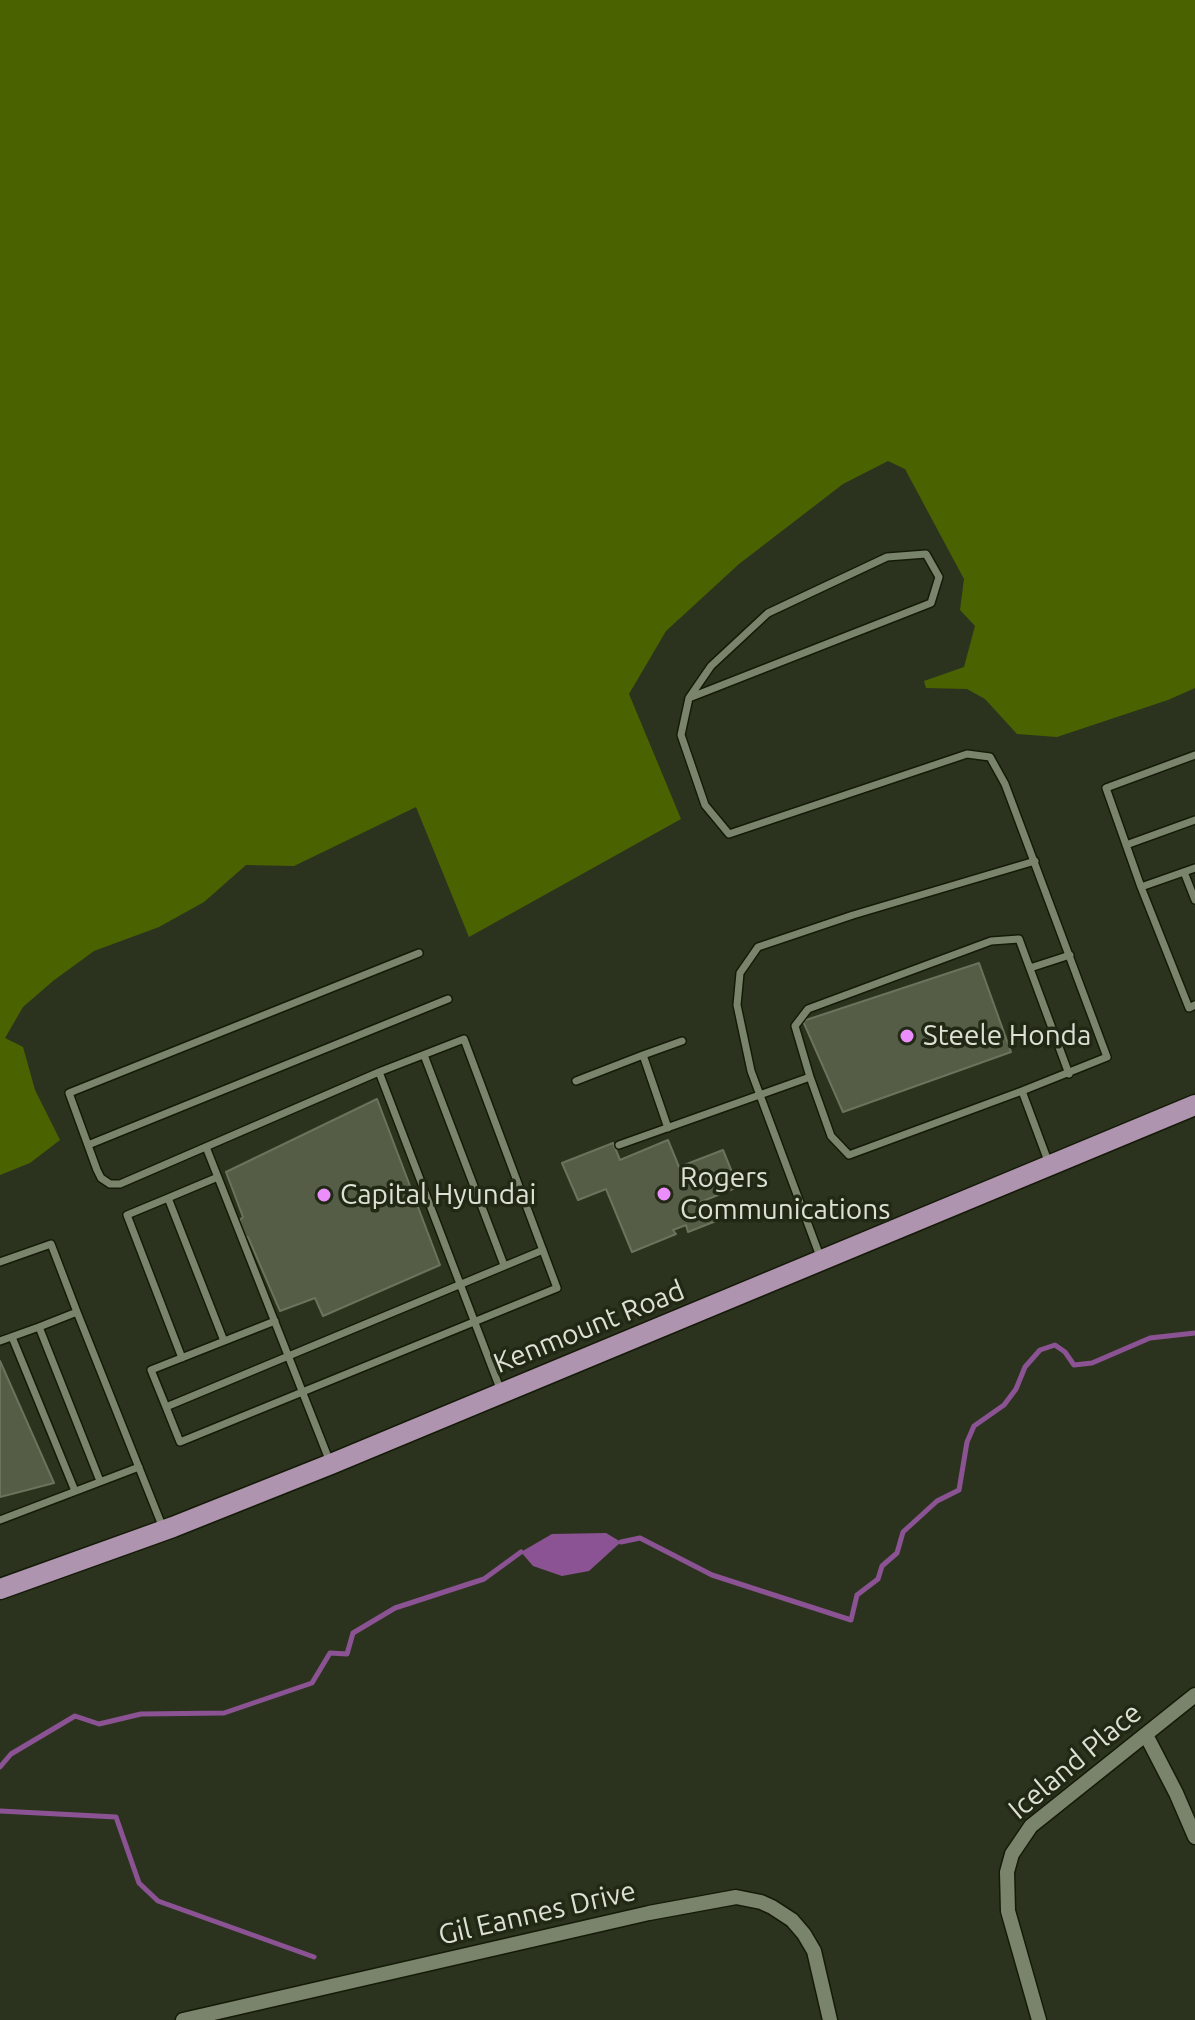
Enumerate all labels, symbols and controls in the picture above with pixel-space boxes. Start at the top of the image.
place label: Steele Honda [923,1019,1091,1053]
marker: Steele Honda [898,1027,916,1045]
place label: Rogers Communications [680,1161,890,1227]
place label: Capital Hyundai [340,1178,536,1212]
marker: Rogers Communications [655,1185,673,1203]
marker: Capital Hyundai [315,1186,333,1204]
street label: Kenmount Road [489,1273,689,1381]
street label: Iceland Place [1002,1696,1148,1826]
street label: Gil Eannes Drive [435,1874,639,1952]

